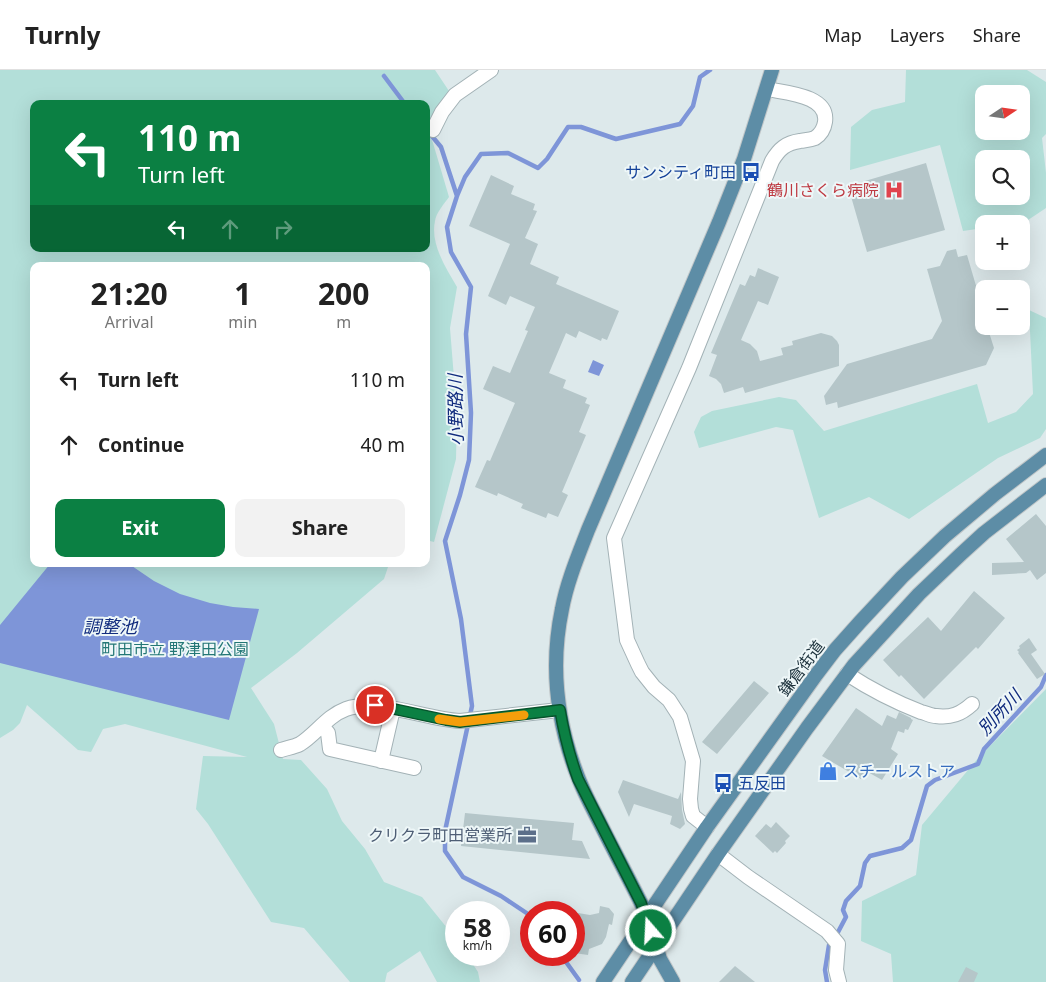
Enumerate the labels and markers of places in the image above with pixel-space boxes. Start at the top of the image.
place label: サンシティ町田 [625,161,736,183]
bus stop icon: サンシティ町田 [740,161,762,183]
place label: 鶴川さくら病院 [767,179,879,201]
hospital icon: 鶴川さくら病院 [883,179,905,201]
pin [354,684,396,726]
shop icon: スチールストア [817,760,839,782]
place label: スチールストア [843,760,955,782]
bus stop icon: 五反田 [712,772,734,794]
place label: 五反田 [738,772,786,794]
place label: クリクラ町田営業所 [368,824,512,846]
office icon: クリクラ町田営業所 [516,824,538,846]

